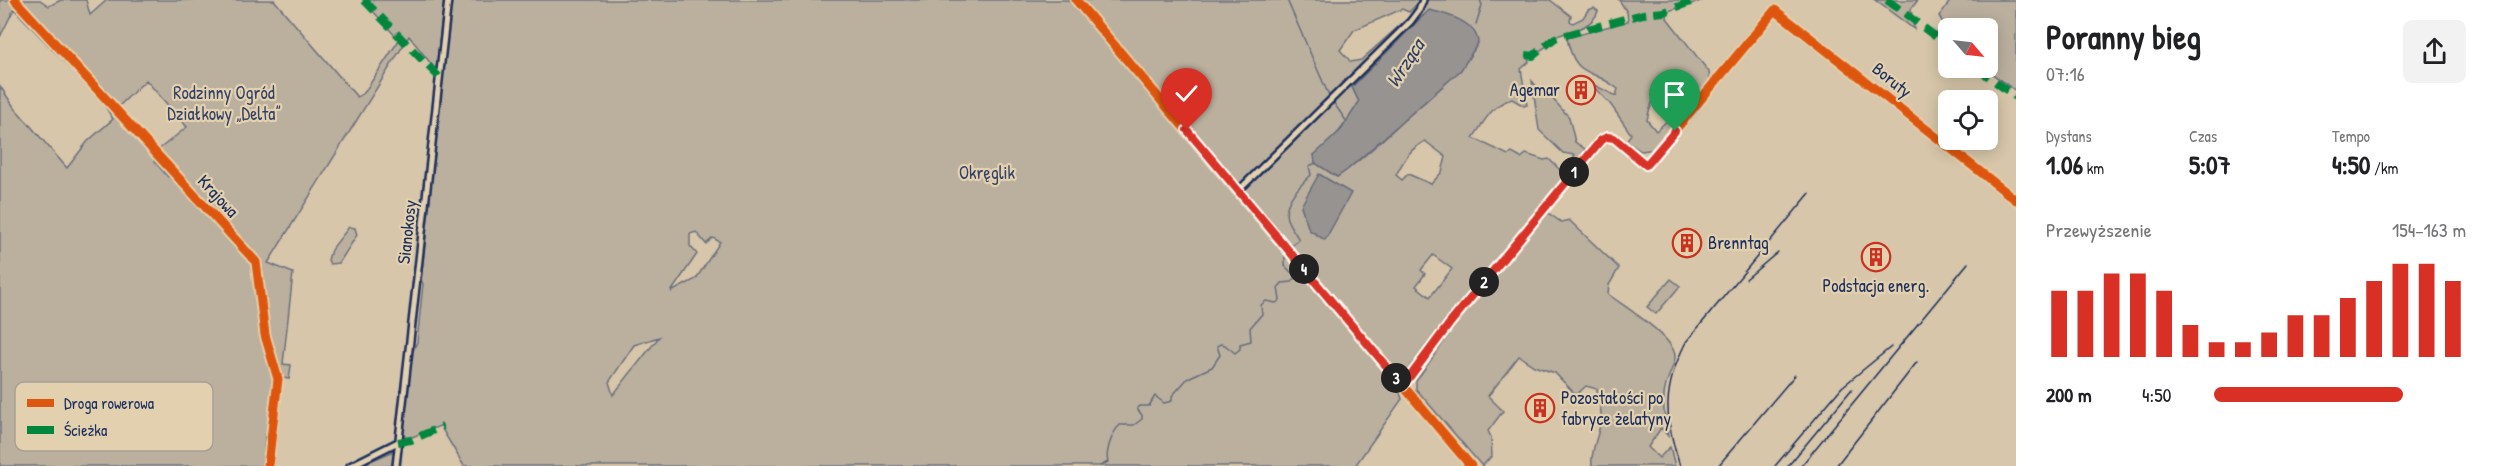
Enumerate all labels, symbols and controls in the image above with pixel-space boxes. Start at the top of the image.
text: Poranny bieg [2046,15,2201,59]
north arrow [1938,18,1998,78]
map controls [1938,18,1998,150]
button: share [2403,20,2466,83]
water label: Wrząca [1379,32,1431,92]
street label: Boruty [1867,56,1918,104]
text: 07:16 [2046,60,2085,87]
pin [1161,68,1212,130]
pin [1649,69,1700,131]
building icon: Agemar [1565,74,1597,106]
icon: check [1170,77,1203,110]
place label: Agemar [1510,77,1560,102]
icon: arrive [1658,78,1691,111]
park label: Rodzinny Ogród Działkowy „Delta” [167,80,281,126]
button: locate [1938,90,1998,150]
text: Dystans [2046,125,2092,147]
text: Czas [2189,125,2217,147]
text: Tempo [2332,125,2370,147]
text: 1.06 [2046,147,2083,182]
text: 5:07 [2189,147,2231,182]
text: 4:50 [2332,147,2370,182]
pin: 1 [1559,157,1589,187]
text: km [2083,157,2104,179]
text: /km [2370,157,2398,179]
park label: Okręglik [959,160,1015,185]
text: 1 [1571,161,1577,183]
street label: Krajowa [192,169,245,223]
street label: Sianokosy [391,198,422,265]
text: Przewyższenie [2046,216,2152,243]
text: 154–163 m [2392,216,2466,243]
building icon: Brenntag [1671,227,1703,259]
place label: Brenntag [1708,230,1769,255]
building icon: Podstacja energ. [1860,241,1892,273]
pin: 4 [1289,254,1319,284]
text: 4 [1301,258,1307,280]
pin: 2 [1469,267,1499,297]
text: 2 [1480,271,1488,293]
place label: Podstacja energ. [1823,273,1929,298]
pin: 3 [1381,363,1411,393]
text: 3 [1392,367,1400,389]
text: 200 m [2046,381,2091,408]
text: 4:50 [2142,381,2172,408]
legend [15,382,213,451]
place label: Pozostałości po fabryce żelatyny [1561,385,1671,431]
text: Droga rowerowa [64,392,154,414]
building icon: Pozostałości po fabryce żelatyny [1524,392,1556,424]
text: Ścieżka [64,419,107,441]

